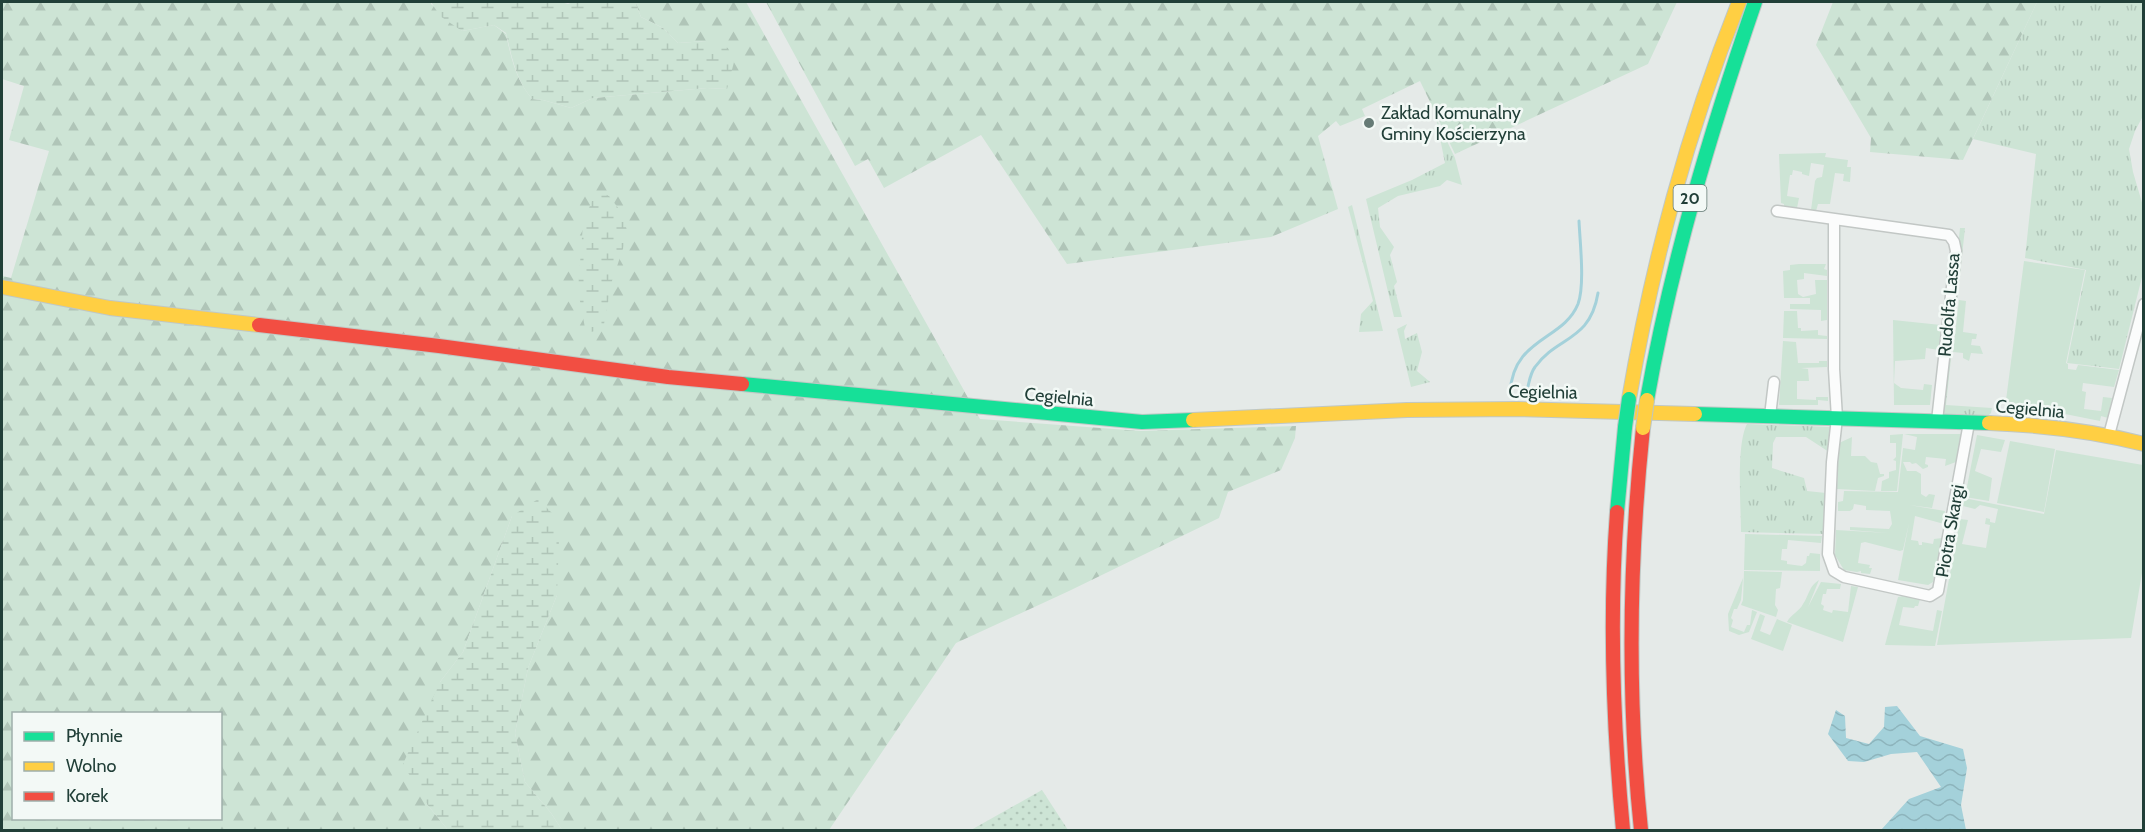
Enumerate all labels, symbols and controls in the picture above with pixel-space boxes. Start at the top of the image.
place label: Zakład Komunalny Gminy Kościerzyna [1381,102,1526,145]
marker: Zakład Komunalny Gminy Kościerzyna [1362,116,1376,130]
road number: 20 [1674,185,1706,211]
street label: Rudolfa Lassa [1934,252,1965,358]
street label: Cegielnia [1508,380,1578,404]
street label: Cegielnia [1024,383,1095,411]
street label: Cegielnia [1995,395,2066,423]
street label: Piotra Skargi [1931,483,1969,579]
legend [12,712,222,820]
text: Płynnie [66,725,123,747]
text: Wolno [66,755,117,777]
text: Korek [66,785,109,807]

